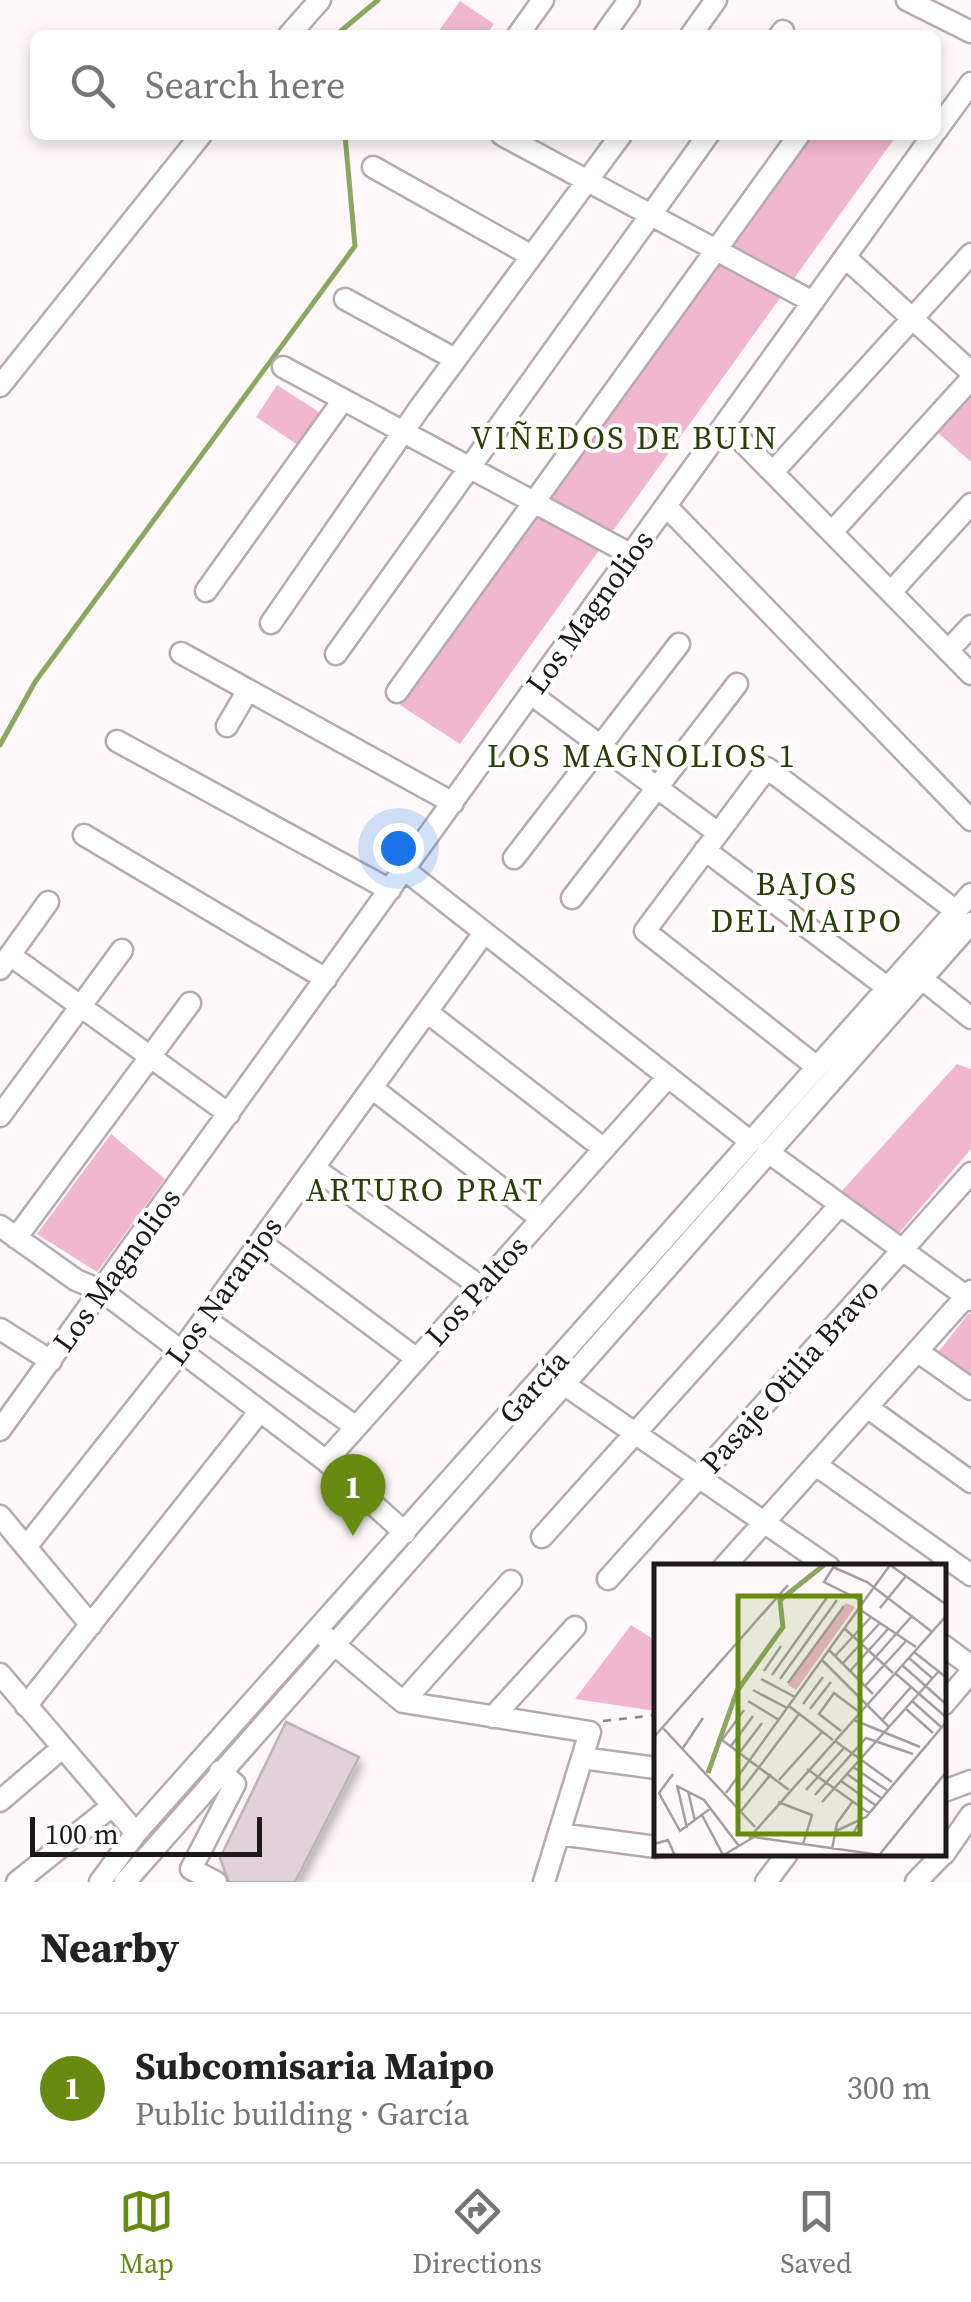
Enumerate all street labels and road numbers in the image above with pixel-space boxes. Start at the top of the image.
street label: Los Magnolios [516,522,663,702]
street label: Los Magnolios [43,1180,190,1360]
street label: Los Naranjos [156,1208,292,1373]
street label: Los Paltos [416,1227,537,1355]
street label: Pasaje Otilia Bravo [691,1270,888,1482]
street label: García [489,1340,578,1433]

